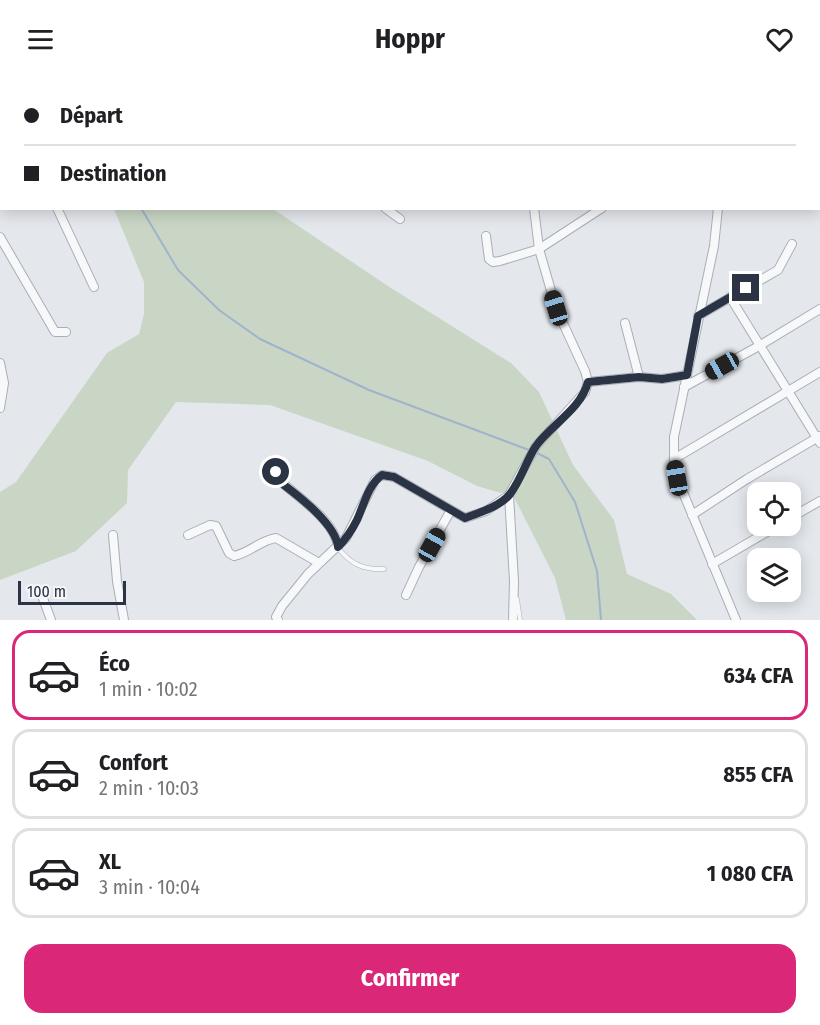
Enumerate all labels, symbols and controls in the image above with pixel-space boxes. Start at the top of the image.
icon: menu [24,23,57,56]
text: Hoppr [375,23,445,55]
icon: heart [763,23,796,56]
text: Départ [60,102,123,129]
text: Destination [60,160,167,187]
route end [732,274,759,301]
car [542,288,570,328]
car [702,349,742,383]
route start [262,458,289,485]
car [665,459,689,497]
map controls [747,482,801,602]
button: locate [747,482,801,536]
car [415,525,449,565]
button: layers [747,548,801,602]
scale bar [18,578,126,606]
text: 100 m [27,582,66,601]
icon: car [27,648,81,702]
text: Éco [99,650,130,677]
text: 634 CFA [723,662,793,689]
text: 1 min · 10:02 [99,677,198,701]
icon: car [27,747,81,801]
text: Confort [99,749,168,776]
text: 855 CFA [723,761,793,788]
text: 2 min · 10:03 [99,776,199,800]
icon: car [27,846,81,900]
text: XL [99,848,121,875]
text: 1 080 CFA [707,860,793,887]
text: 3 min · 10:04 [99,875,200,899]
button: Confirmer [24,944,796,1013]

